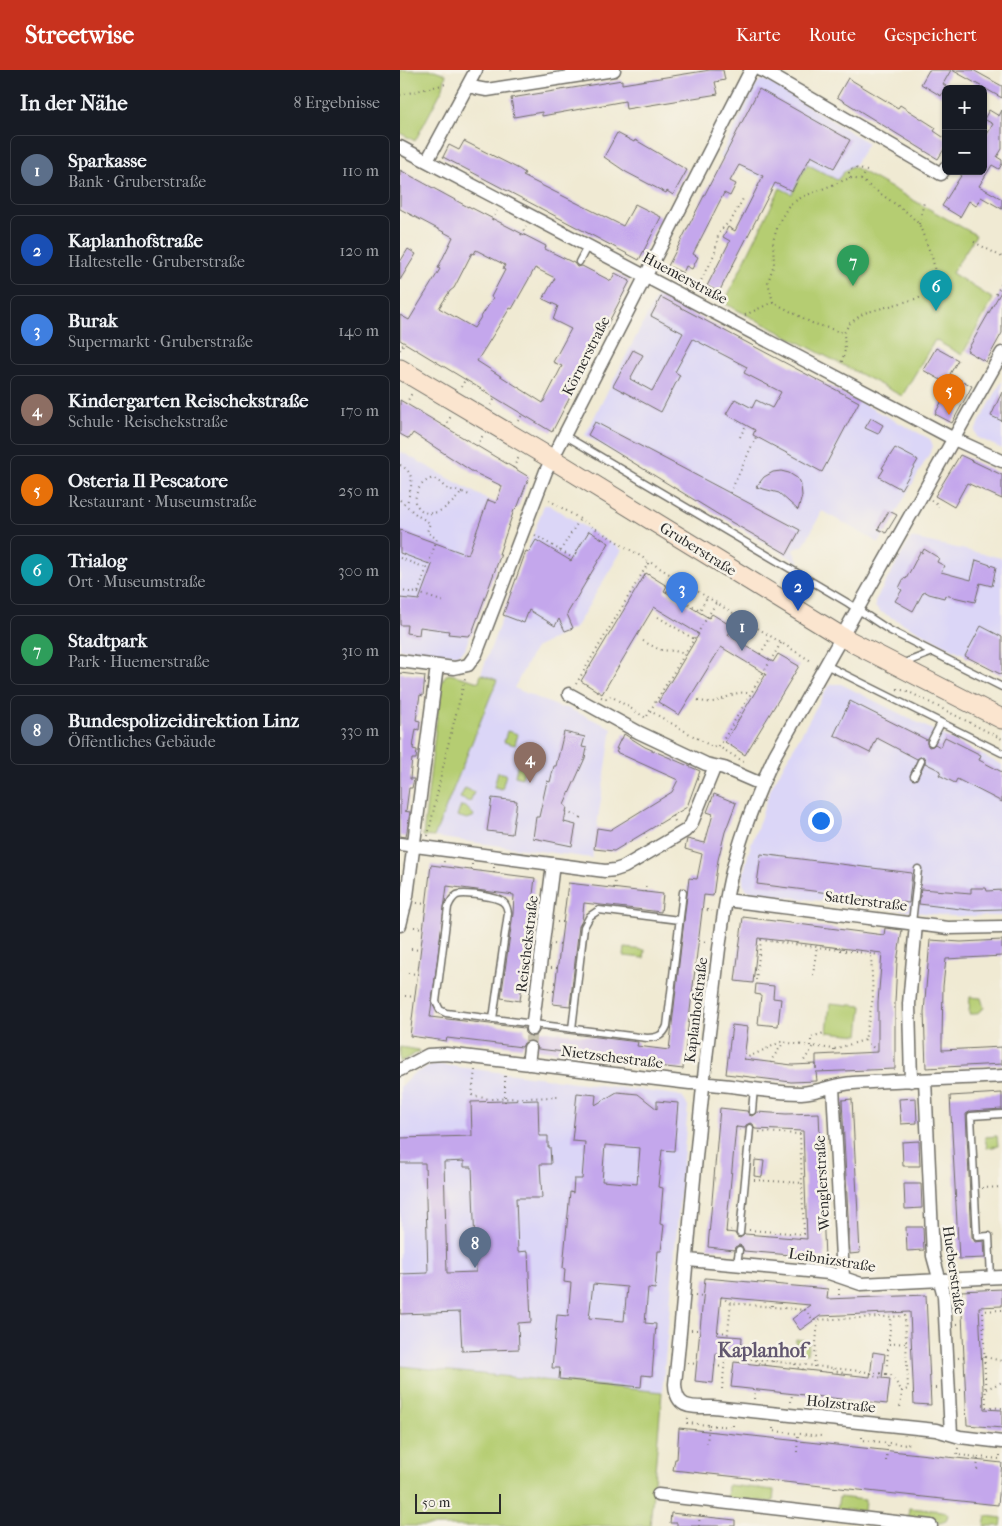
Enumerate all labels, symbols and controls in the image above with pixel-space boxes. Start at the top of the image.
text: Streetwise [25,21,134,49]
text: Karte [736,25,781,46]
text: Route [809,25,856,46]
text: Gespeichert [884,25,977,46]
map controls [942,85,987,175]
button: + [942,85,987,130]
text: In der Nähe [20,91,128,115]
text: 8 Ergebnisse [294,93,380,112]
button: − [942,130,987,175]
text: Sparkasse [68,150,147,172]
text: 1 [34,161,40,180]
text: 110 m [342,161,379,180]
text: Bank · Gruberstraße [68,172,206,191]
text: Kaplanhofstraße [68,230,203,252]
text: 2 [33,241,41,260]
text: 120 m [340,241,379,260]
pin: 7 [837,245,869,286]
street label: Huemerstraße [639,248,731,308]
text: Haltestelle · Gruberstraße [68,252,245,271]
pin: 6 [920,270,952,311]
text: Burak [68,310,118,332]
street label: Körnerstraße [558,313,614,399]
text: 3 [34,321,40,340]
text: 140 m [338,321,379,340]
text: Supermarkt · Gruberstraße [68,332,253,351]
pin: 5 [933,374,965,415]
text: Kindergarten Reischekstraße [68,390,309,412]
text: 4 [32,401,42,420]
text: 170 m [340,401,379,420]
text: Schule · Reischekstraße [68,412,228,431]
text: Osteria Il Pescatore [68,470,228,492]
text: 5 [34,481,40,500]
text: 250 m [338,481,379,500]
text: Restaurant · Museumstraße [68,492,257,511]
street label: Gruberstraße [656,518,740,580]
text: Trialog [68,550,127,572]
text: 6 [33,561,41,580]
text: 300 m [338,561,379,580]
pin: 2 [782,570,814,611]
text: Ort · Museumstraße [68,572,206,591]
pin: 3 [666,572,698,613]
pin: 1 [726,610,758,651]
text: Stadtpark [68,630,147,652]
text: 7 [33,641,41,660]
text: 310 m [341,641,379,660]
text: Park · Huemerstraße [68,652,210,671]
text: Bundespolizeidirektion Linz [68,710,299,732]
text: 8 [33,721,41,740]
text: 330 m [340,721,379,740]
text: Öffentliches Gebäude [68,732,216,751]
pin: 4 [514,742,546,783]
your location [808,808,834,834]
street label: Sattlerstraße [824,887,909,915]
street label: Reischekstraße [512,894,542,994]
street label: Kaplanhofstraße [681,956,711,1064]
street label: Nietzschestraße [560,1042,665,1072]
street label: Wenglerstraße [810,1134,834,1232]
street label: Hueberstraße [939,1225,969,1316]
pin: 8 [459,1227,491,1268]
street label: Leibnizstraße [787,1244,878,1276]
district label: Kaplanhof [718,1339,811,1362]
street label: Holzstraße [805,1391,877,1417]
scale bar [415,1491,501,1514]
text: 50 m [422,1494,450,1511]

